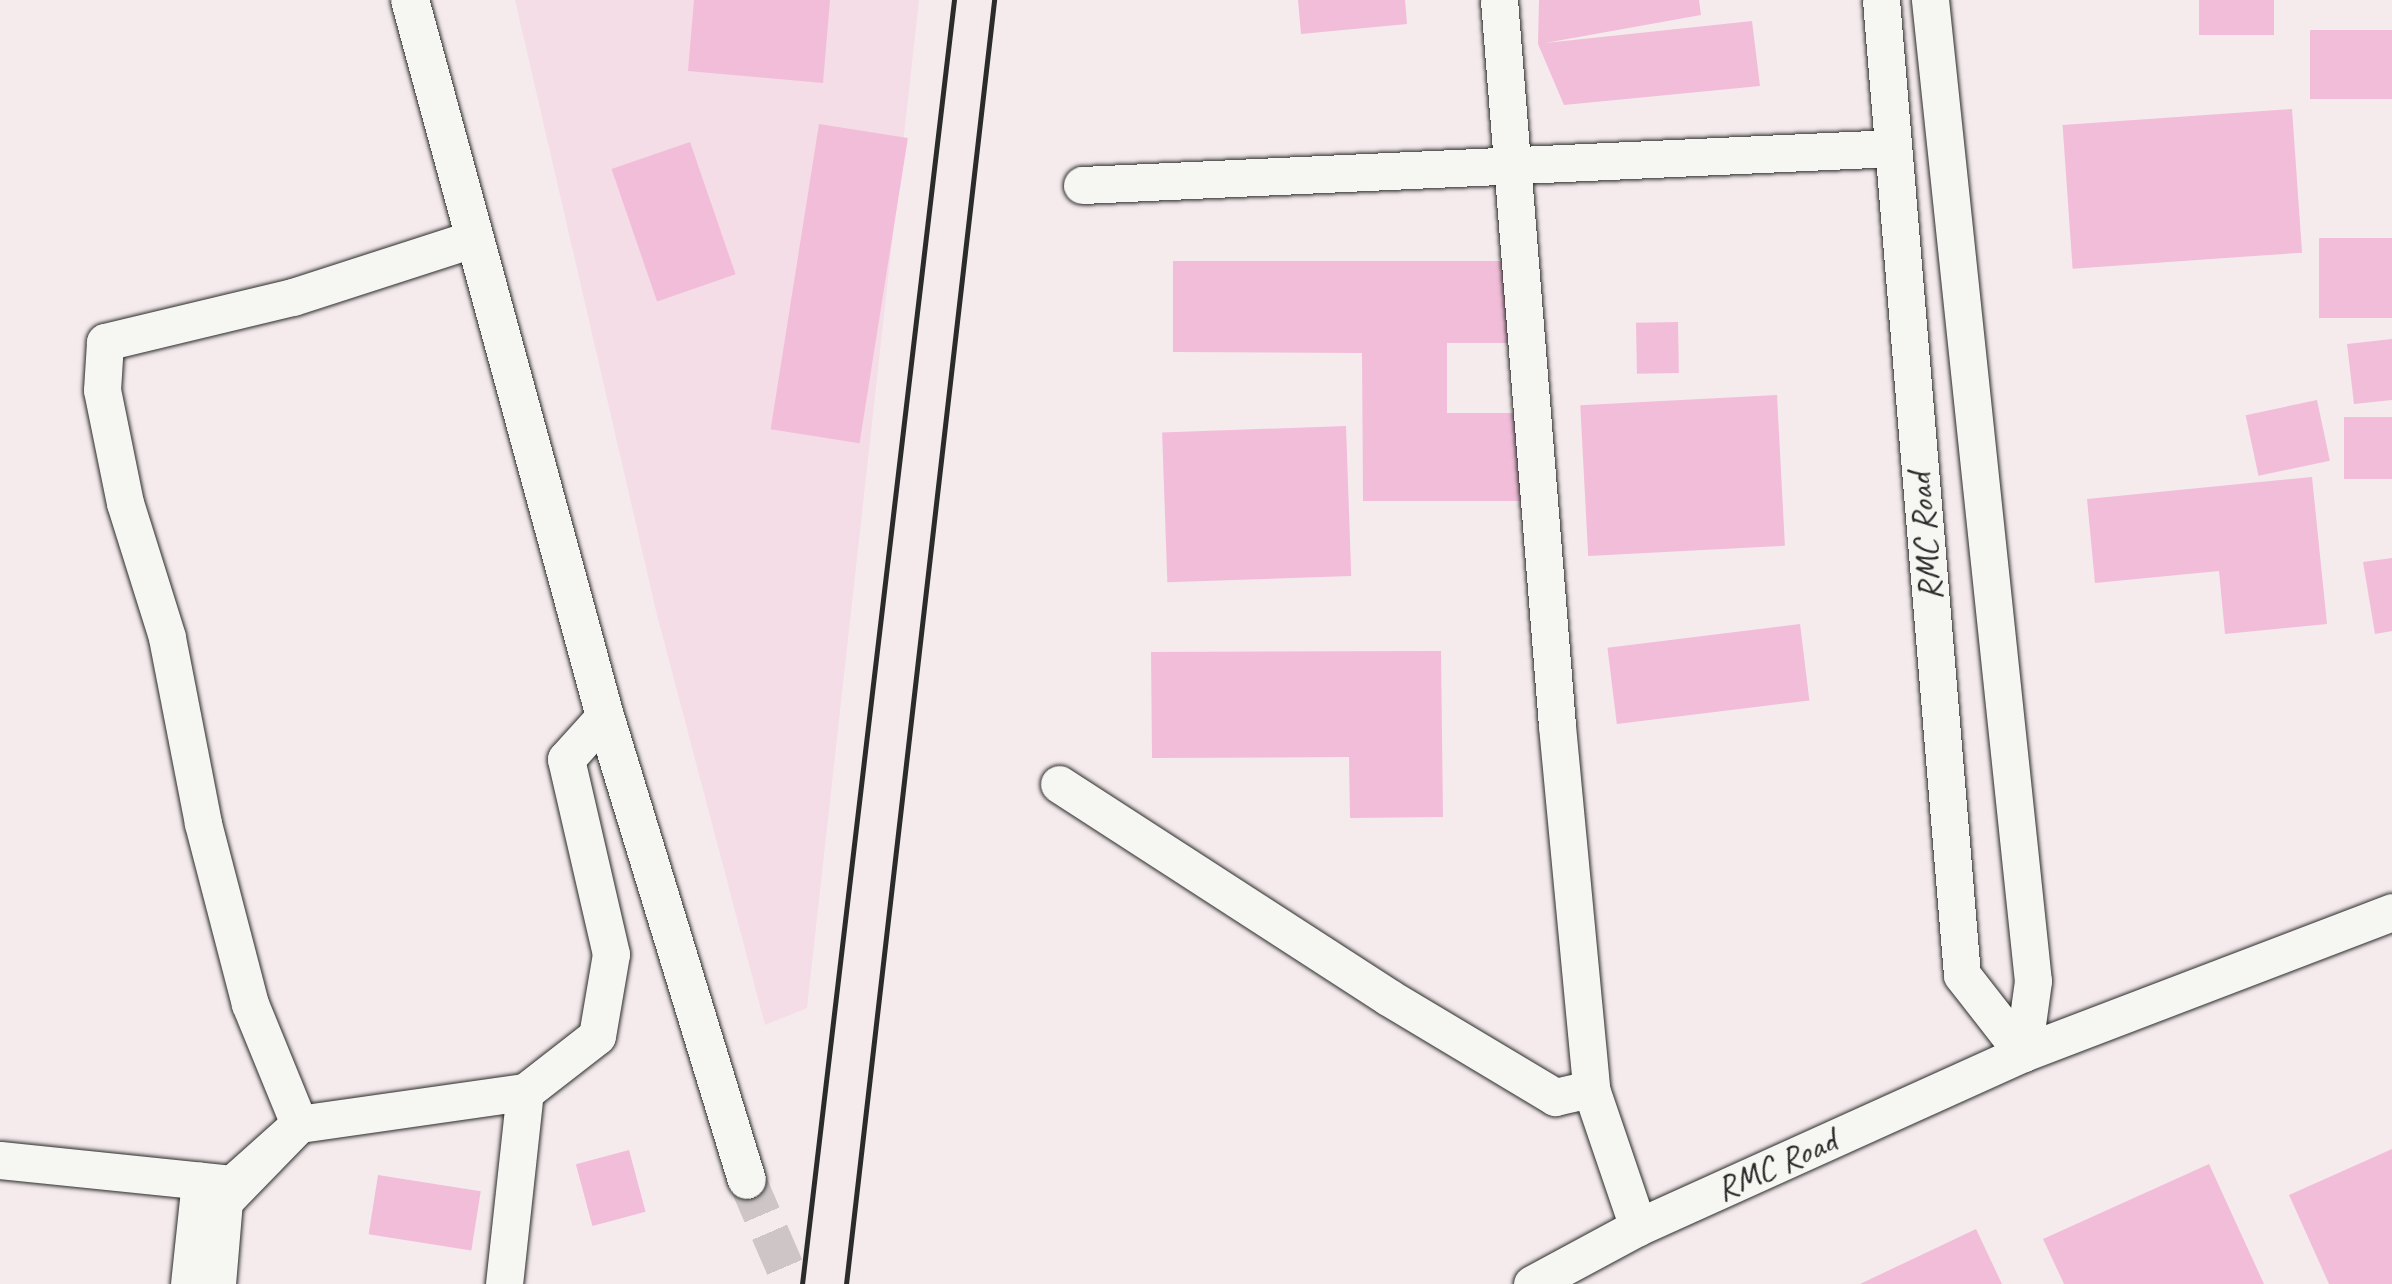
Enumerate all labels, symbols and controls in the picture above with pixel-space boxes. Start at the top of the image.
street label: RMC Road [1899,471,1951,603]
street label: RMC Road [1709,1120,1843,1210]

